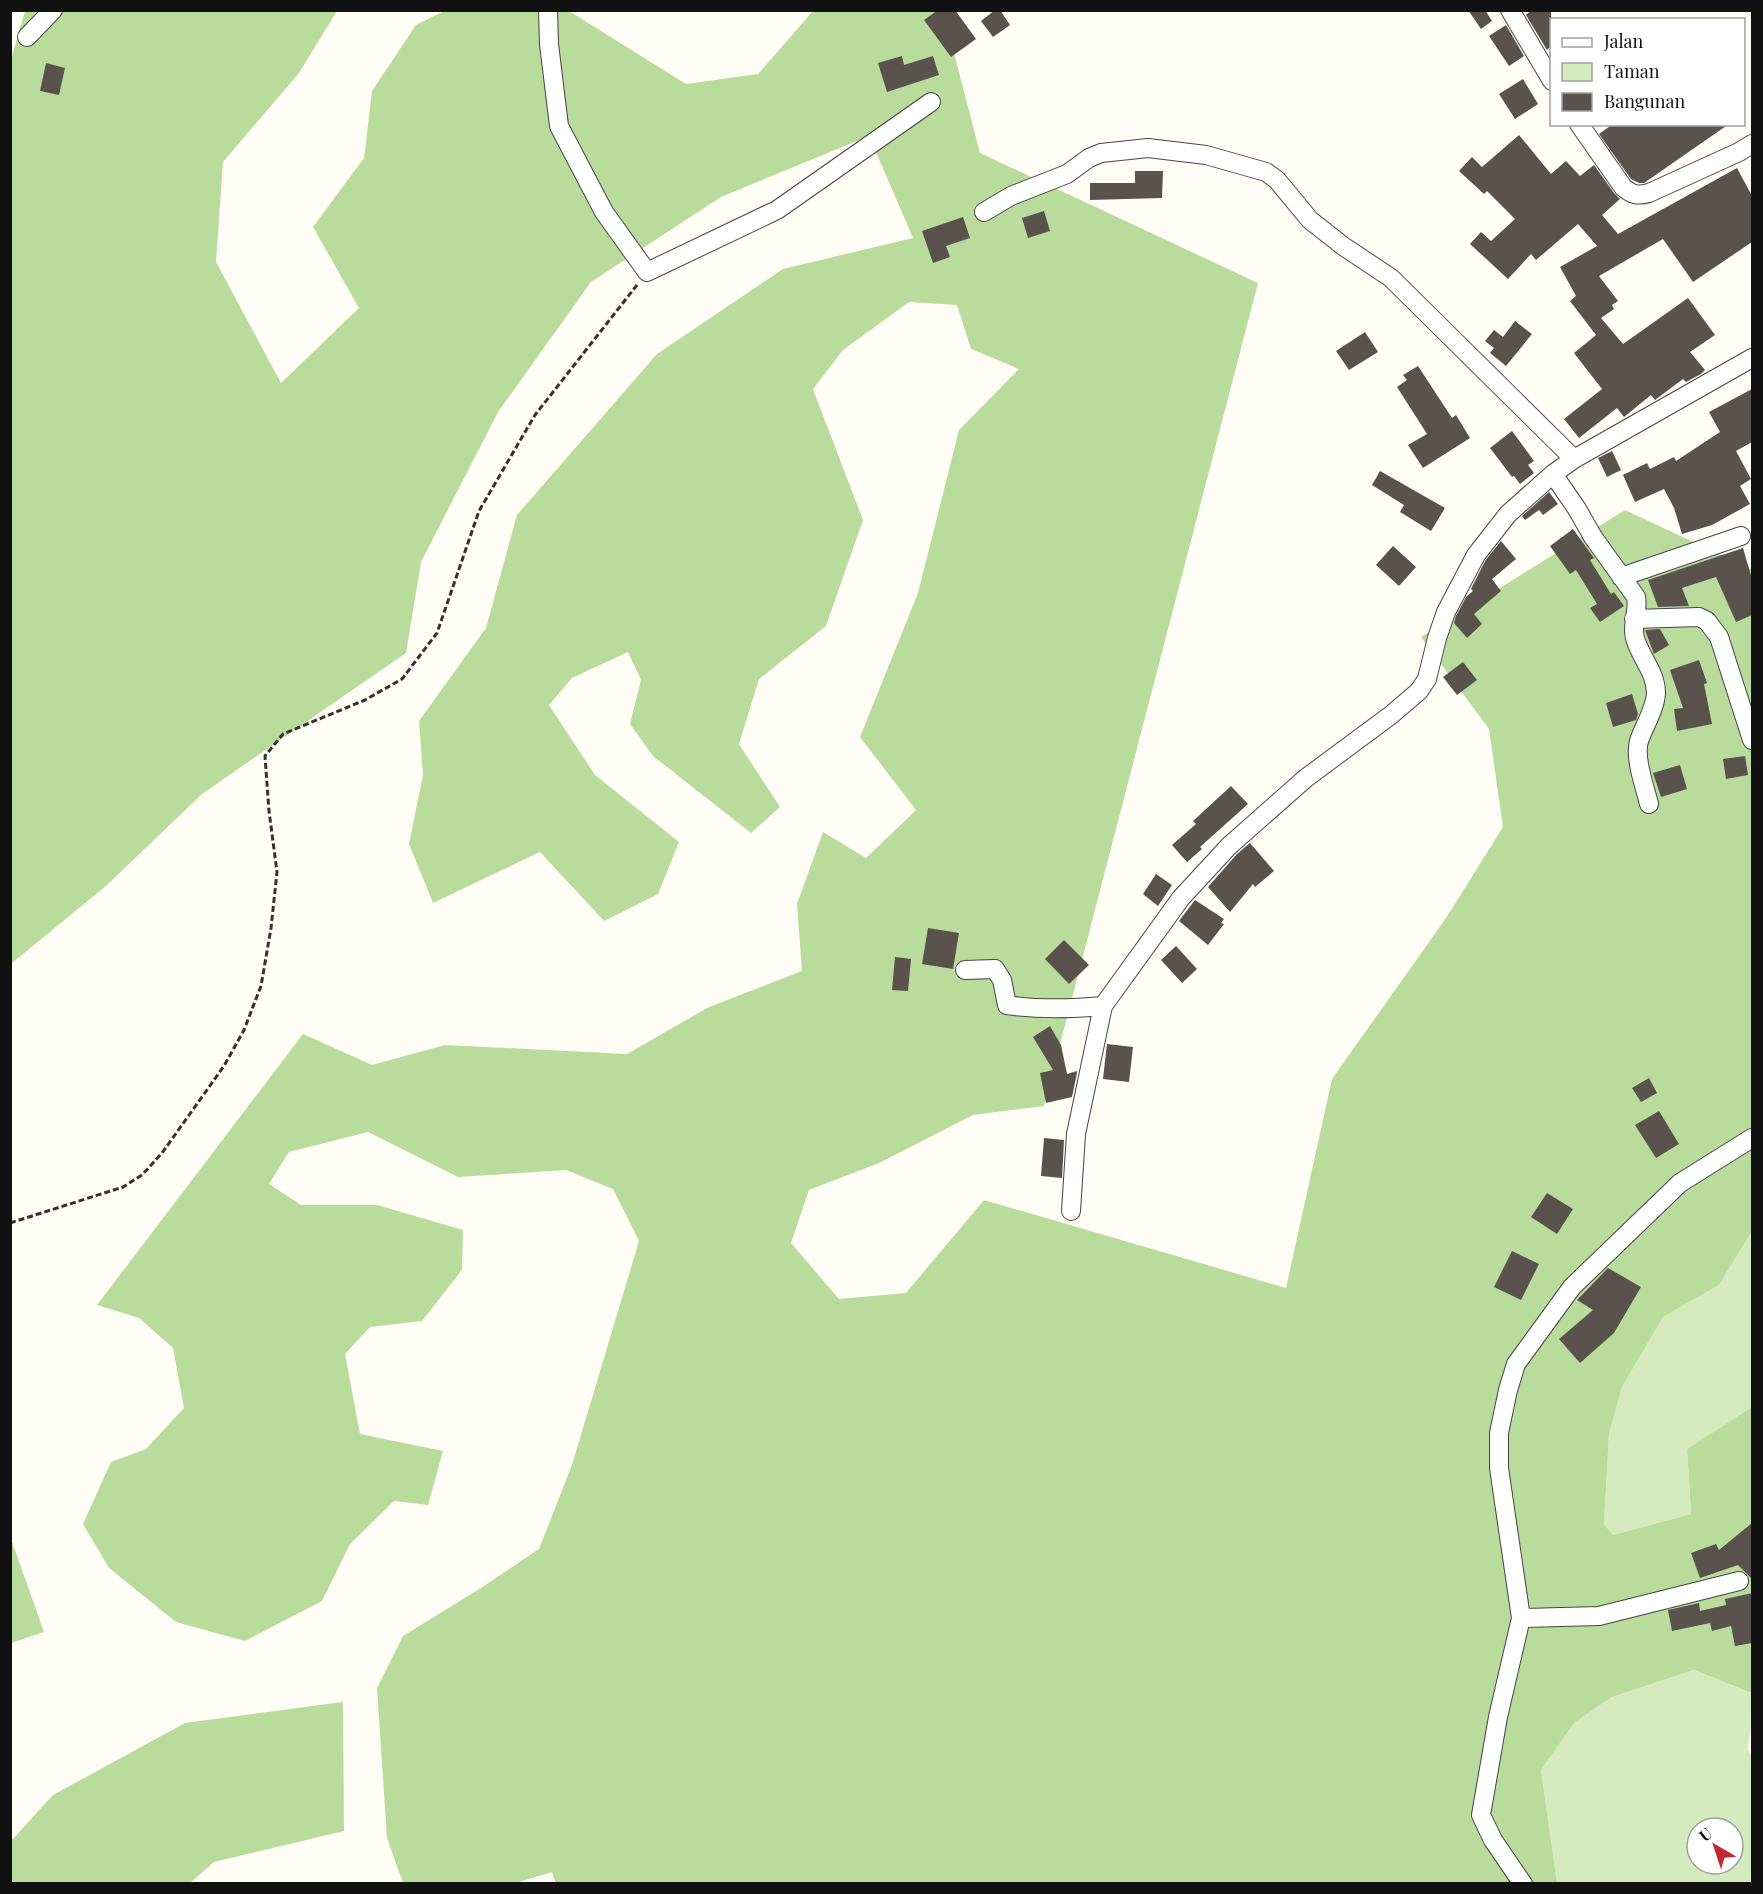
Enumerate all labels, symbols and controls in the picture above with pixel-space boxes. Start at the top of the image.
legend [1550,18,1745,126]
text: Jalan [1603,29,1644,53]
text: Taman [1604,59,1660,83]
text: Bangunan [1604,89,1685,113]
north arrow [1685,1816,1745,1876]
text: U [1694,1822,1716,1846]

